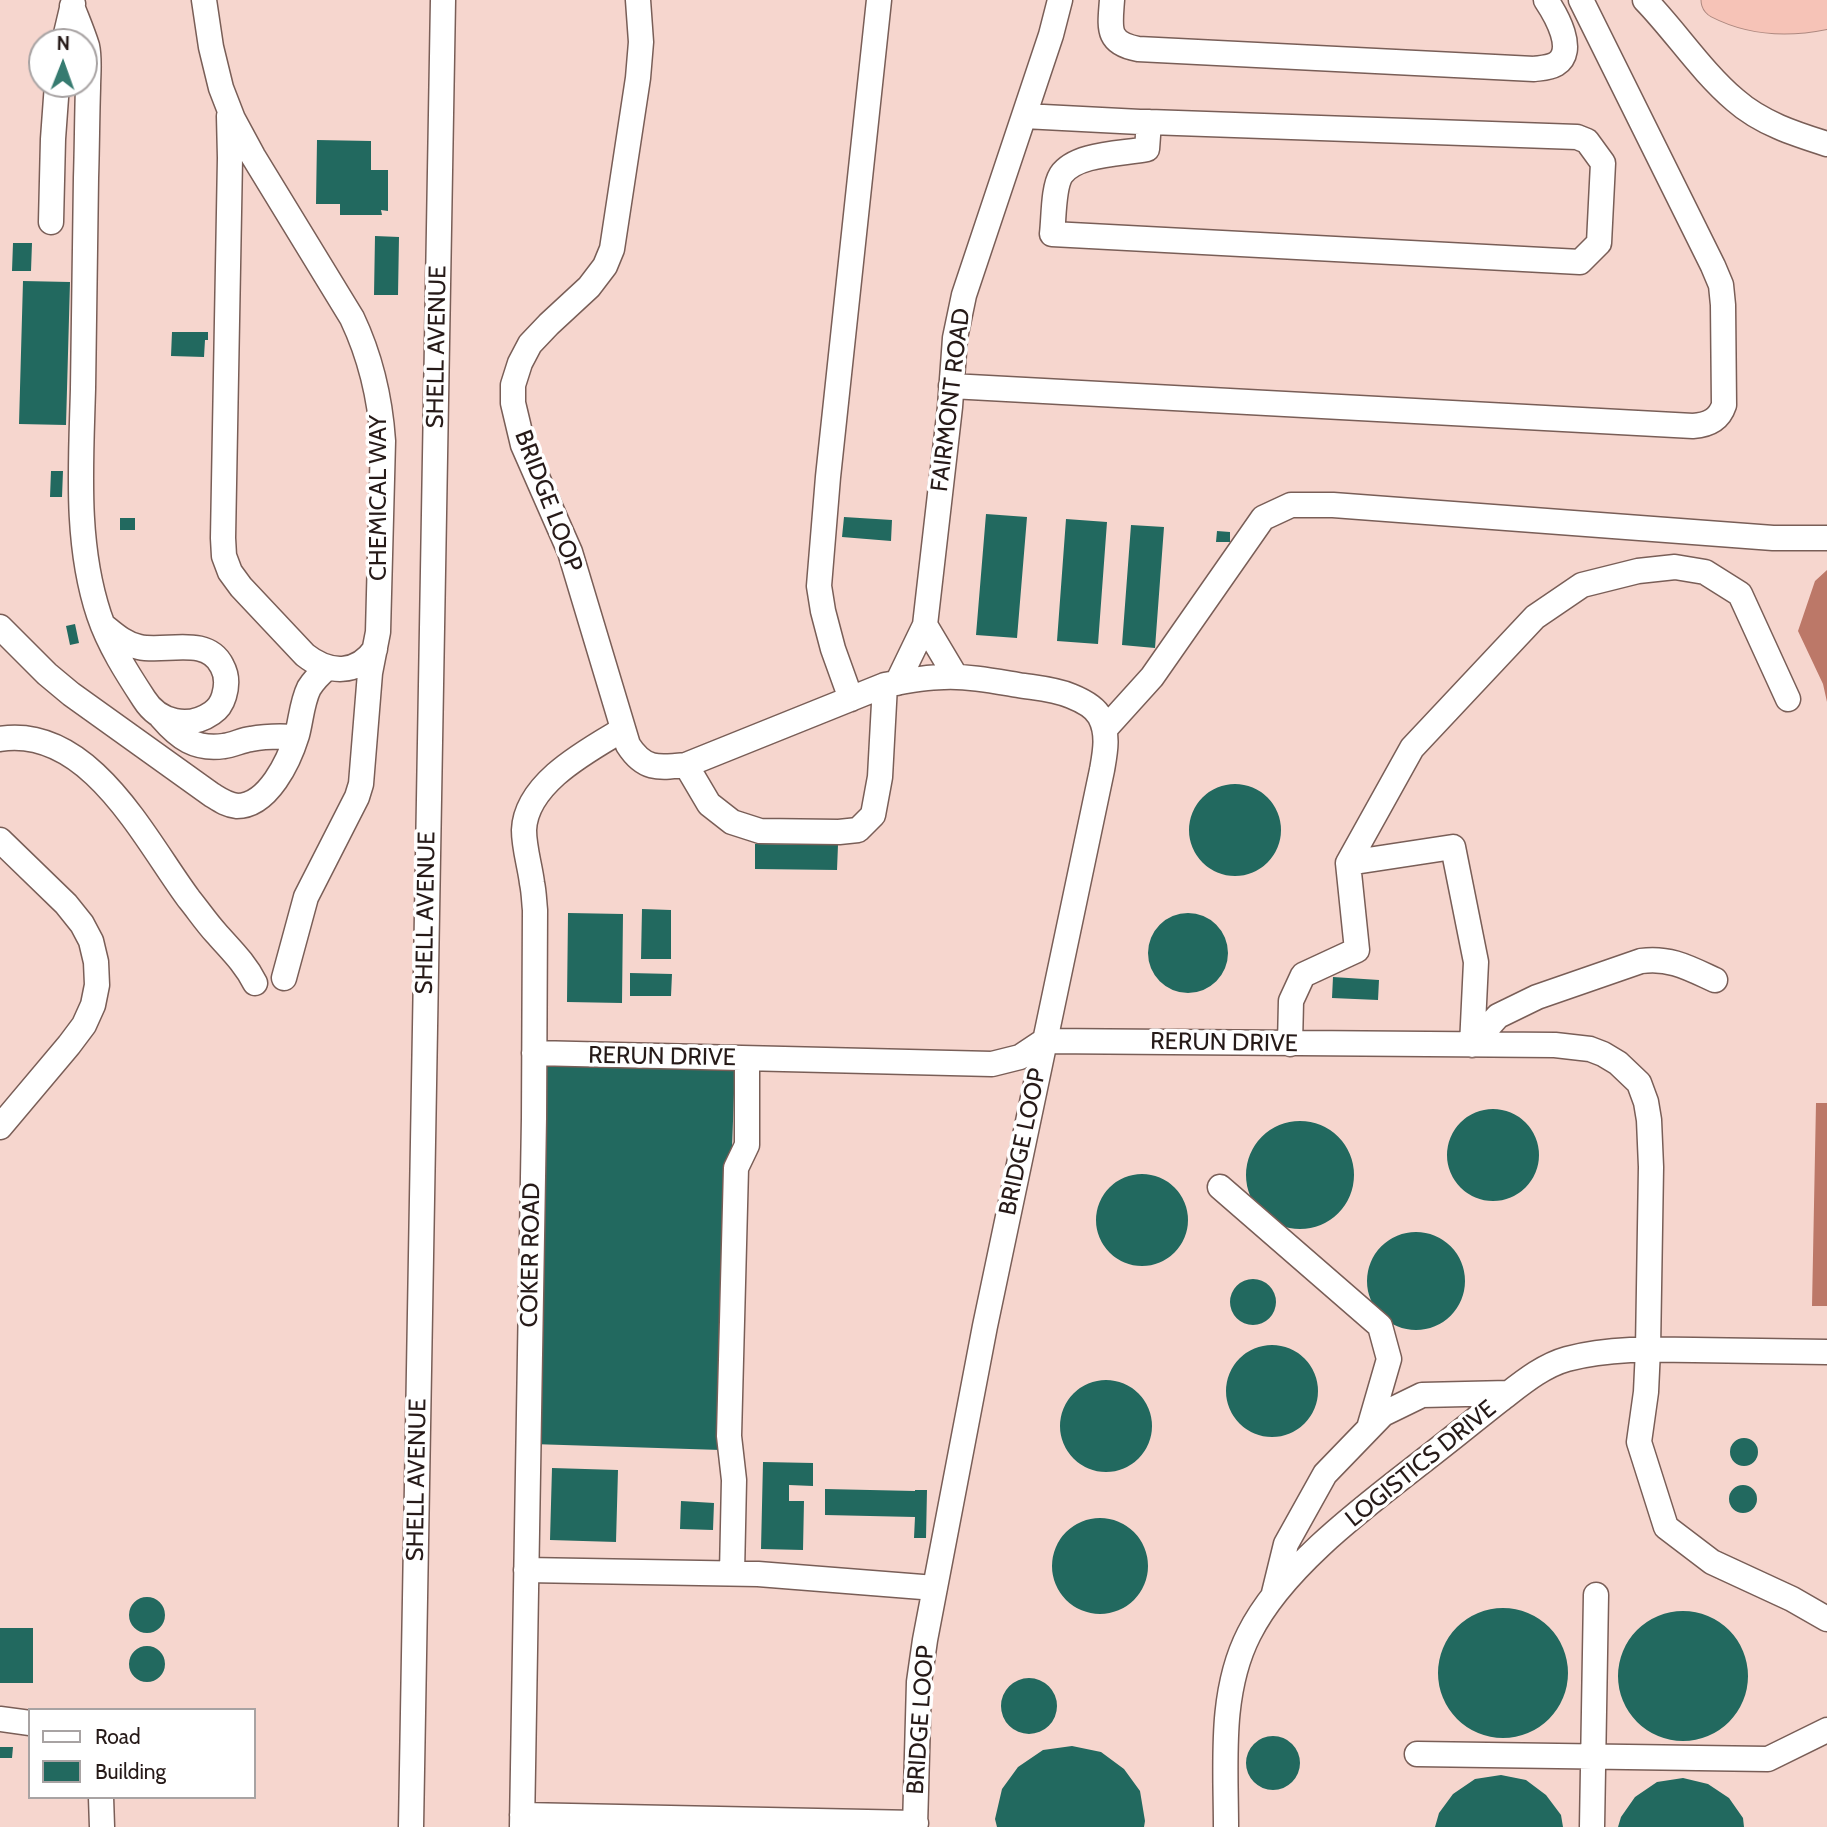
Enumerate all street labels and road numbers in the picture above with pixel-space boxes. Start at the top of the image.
street label: SHELL AVENUE [421,265,453,429]
street label: FAIRMONT ROAD [925,307,977,493]
street label: CHEMICAL WAY [365,415,393,581]
street label: BRIDGE LOOP [508,426,588,576]
street label: SHELL AVENUE [410,831,442,995]
street label: RERUN DRIVE [1150,1027,1298,1059]
street label: RERUN DRIVE [588,1041,736,1073]
street label: BRIDGE LOOP [993,1066,1053,1218]
street label: COKER ROAD [515,1182,547,1328]
street label: LOGISTICS DRIVE [1340,1395,1502,1533]
street label: SHELL AVENUE [401,1398,433,1562]
street label: BRIDGE LOOP [901,1645,941,1795]

